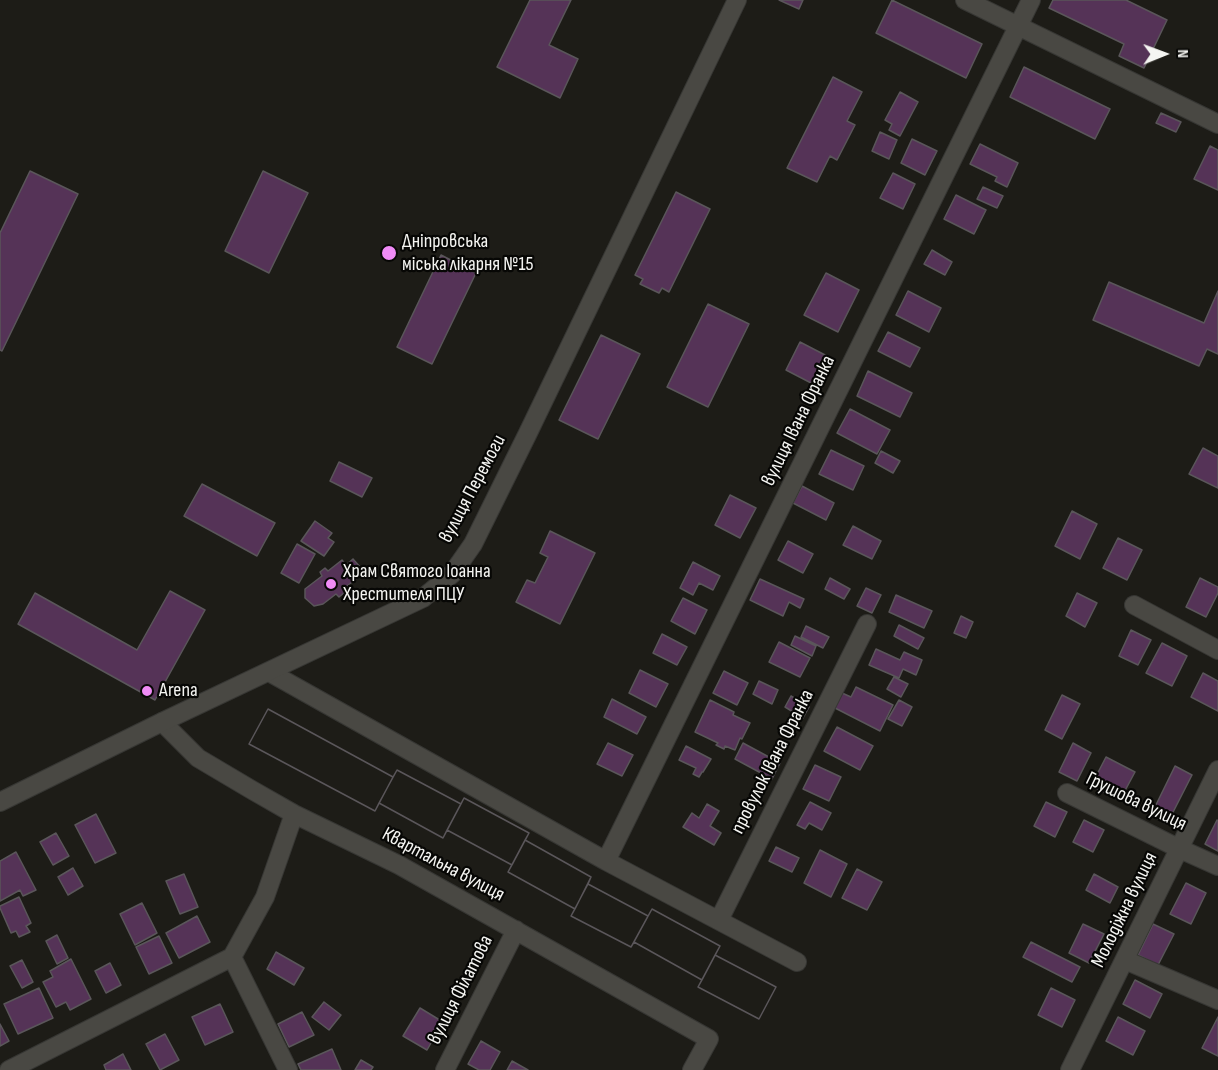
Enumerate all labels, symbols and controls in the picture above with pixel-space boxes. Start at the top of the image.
north arrow [1134,24,1194,84]
text: N [1173,49,1192,58]
place label: Дніпровська міська лікарня №15 [402,230,533,277]
marker: Дніпровська міська лікарня №15 [380,244,398,262]
street label: вулиця Івана Франка [757,352,841,490]
street label: вулиця Перемоги [434,431,512,547]
place label: Храм Святого Іоанна Хрестителя ПЦУ [343,560,491,607]
marker: Храм Святого Іоанна Хрестителя ПЦУ [324,577,338,591]
place label: Arena [159,679,198,703]
marker: Arena [140,684,154,698]
street label: провулок Івана Франка [726,686,820,838]
street label: Грушова вулиця [1082,767,1190,837]
street label: Квартальна вулиця [378,823,508,907]
street label: Молодіжна вулиця [1087,849,1163,971]
street label: вулиця Філатова [423,931,499,1049]

